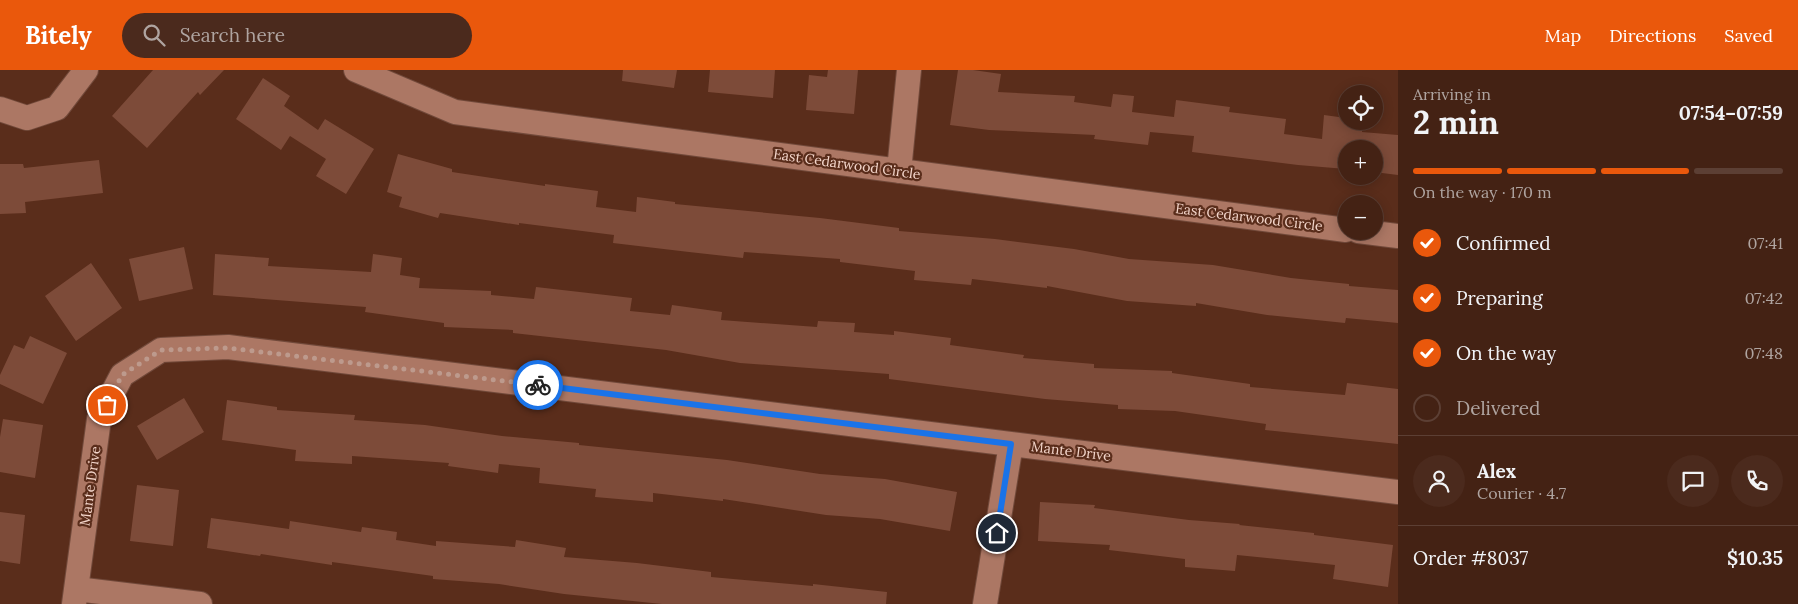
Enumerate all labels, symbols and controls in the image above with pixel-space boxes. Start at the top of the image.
search box [122,13,472,58]
text: Bitely [25,20,92,51]
icon: search [140,21,168,49]
text: Search here [180,23,285,47]
text: Map [1545,24,1581,47]
text: Directions [1609,24,1696,47]
text: Saved [1724,24,1773,47]
text: Arriving in [1413,84,1491,104]
map controls [1338,85,1383,240]
button: locate [1338,85,1383,130]
text: 07:54–07:59 [1679,101,1783,125]
text: 2 min [1413,102,1499,143]
button: + [1338,140,1383,185]
street label: East Cedarwood Circle [772,145,922,183]
text: On the way · 170 m [1413,182,1552,202]
button: − [1338,195,1383,240]
street label: East Cedarwood Circle [1174,199,1324,235]
icon: check [1413,229,1441,257]
text: Confirmed [1456,231,1551,255]
text: 07:41 [1748,233,1783,253]
icon: check [1413,284,1441,312]
text: Preparing [1456,286,1543,310]
text: 07:42 [1745,288,1783,308]
icon: check [1413,339,1441,367]
text: On the way [1456,341,1556,365]
text: 07:48 [1744,343,1783,363]
courier [513,360,563,410]
icon: bike [524,371,552,399]
pin [86,384,128,426]
icon: bag [93,391,121,419]
text: Delivered [1456,396,1540,420]
street label: Mante Drive [1030,437,1112,465]
street label: Mante Drive [76,445,105,527]
button: person [1413,455,1465,507]
button: chat [1667,455,1719,507]
button: phone [1731,455,1783,507]
text: Alex [1477,459,1516,483]
text: Courier · 4.7 [1477,483,1566,503]
pin [976,512,1018,554]
icon: home [983,519,1011,547]
text: Order #8037 [1413,546,1528,570]
text: $10.35 [1727,546,1783,570]

